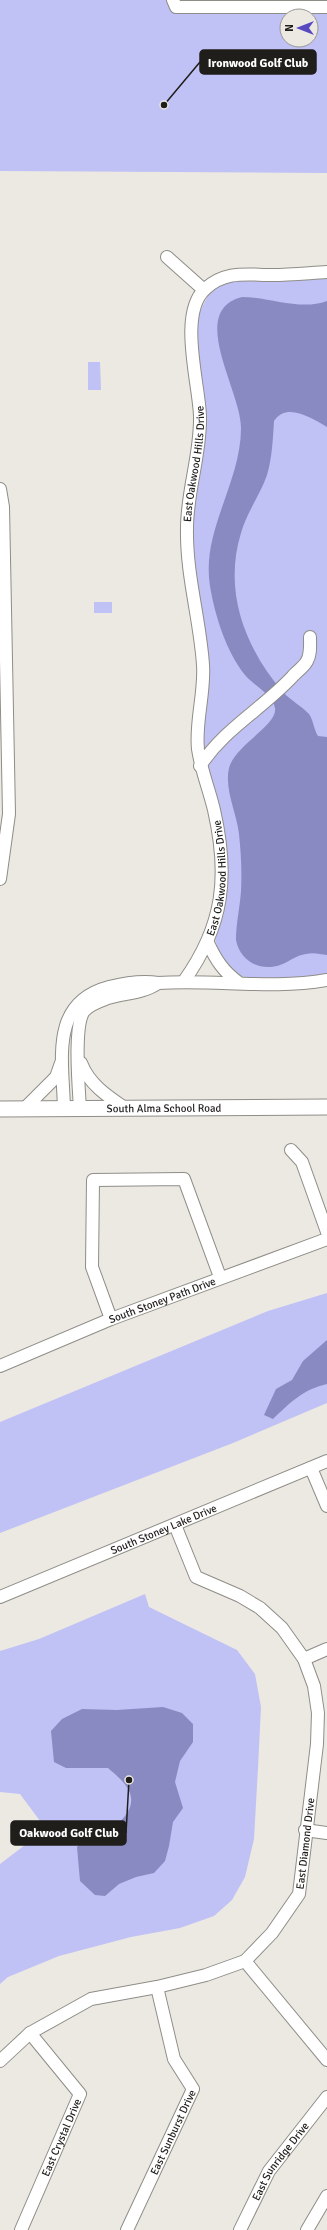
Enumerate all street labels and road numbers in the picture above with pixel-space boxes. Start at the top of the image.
street label: East Oakwood Hills Drive [181,405,207,522]
street label: East Oakwood Hills Drive [204,819,228,938]
street label: South Alma School Road [107,1101,222,1115]
street label: South Stoney Path Drive [107,1274,217,1326]
street label: South Stoney Lake Drive [108,1501,218,1557]
street label: East Diamond Drive [293,1797,317,1890]
street label: East Sunburst Drive [147,2087,198,2177]
street label: East Crystal Drive [39,2096,84,2178]
street label: East Sunridge Drive [249,2119,311,2203]

